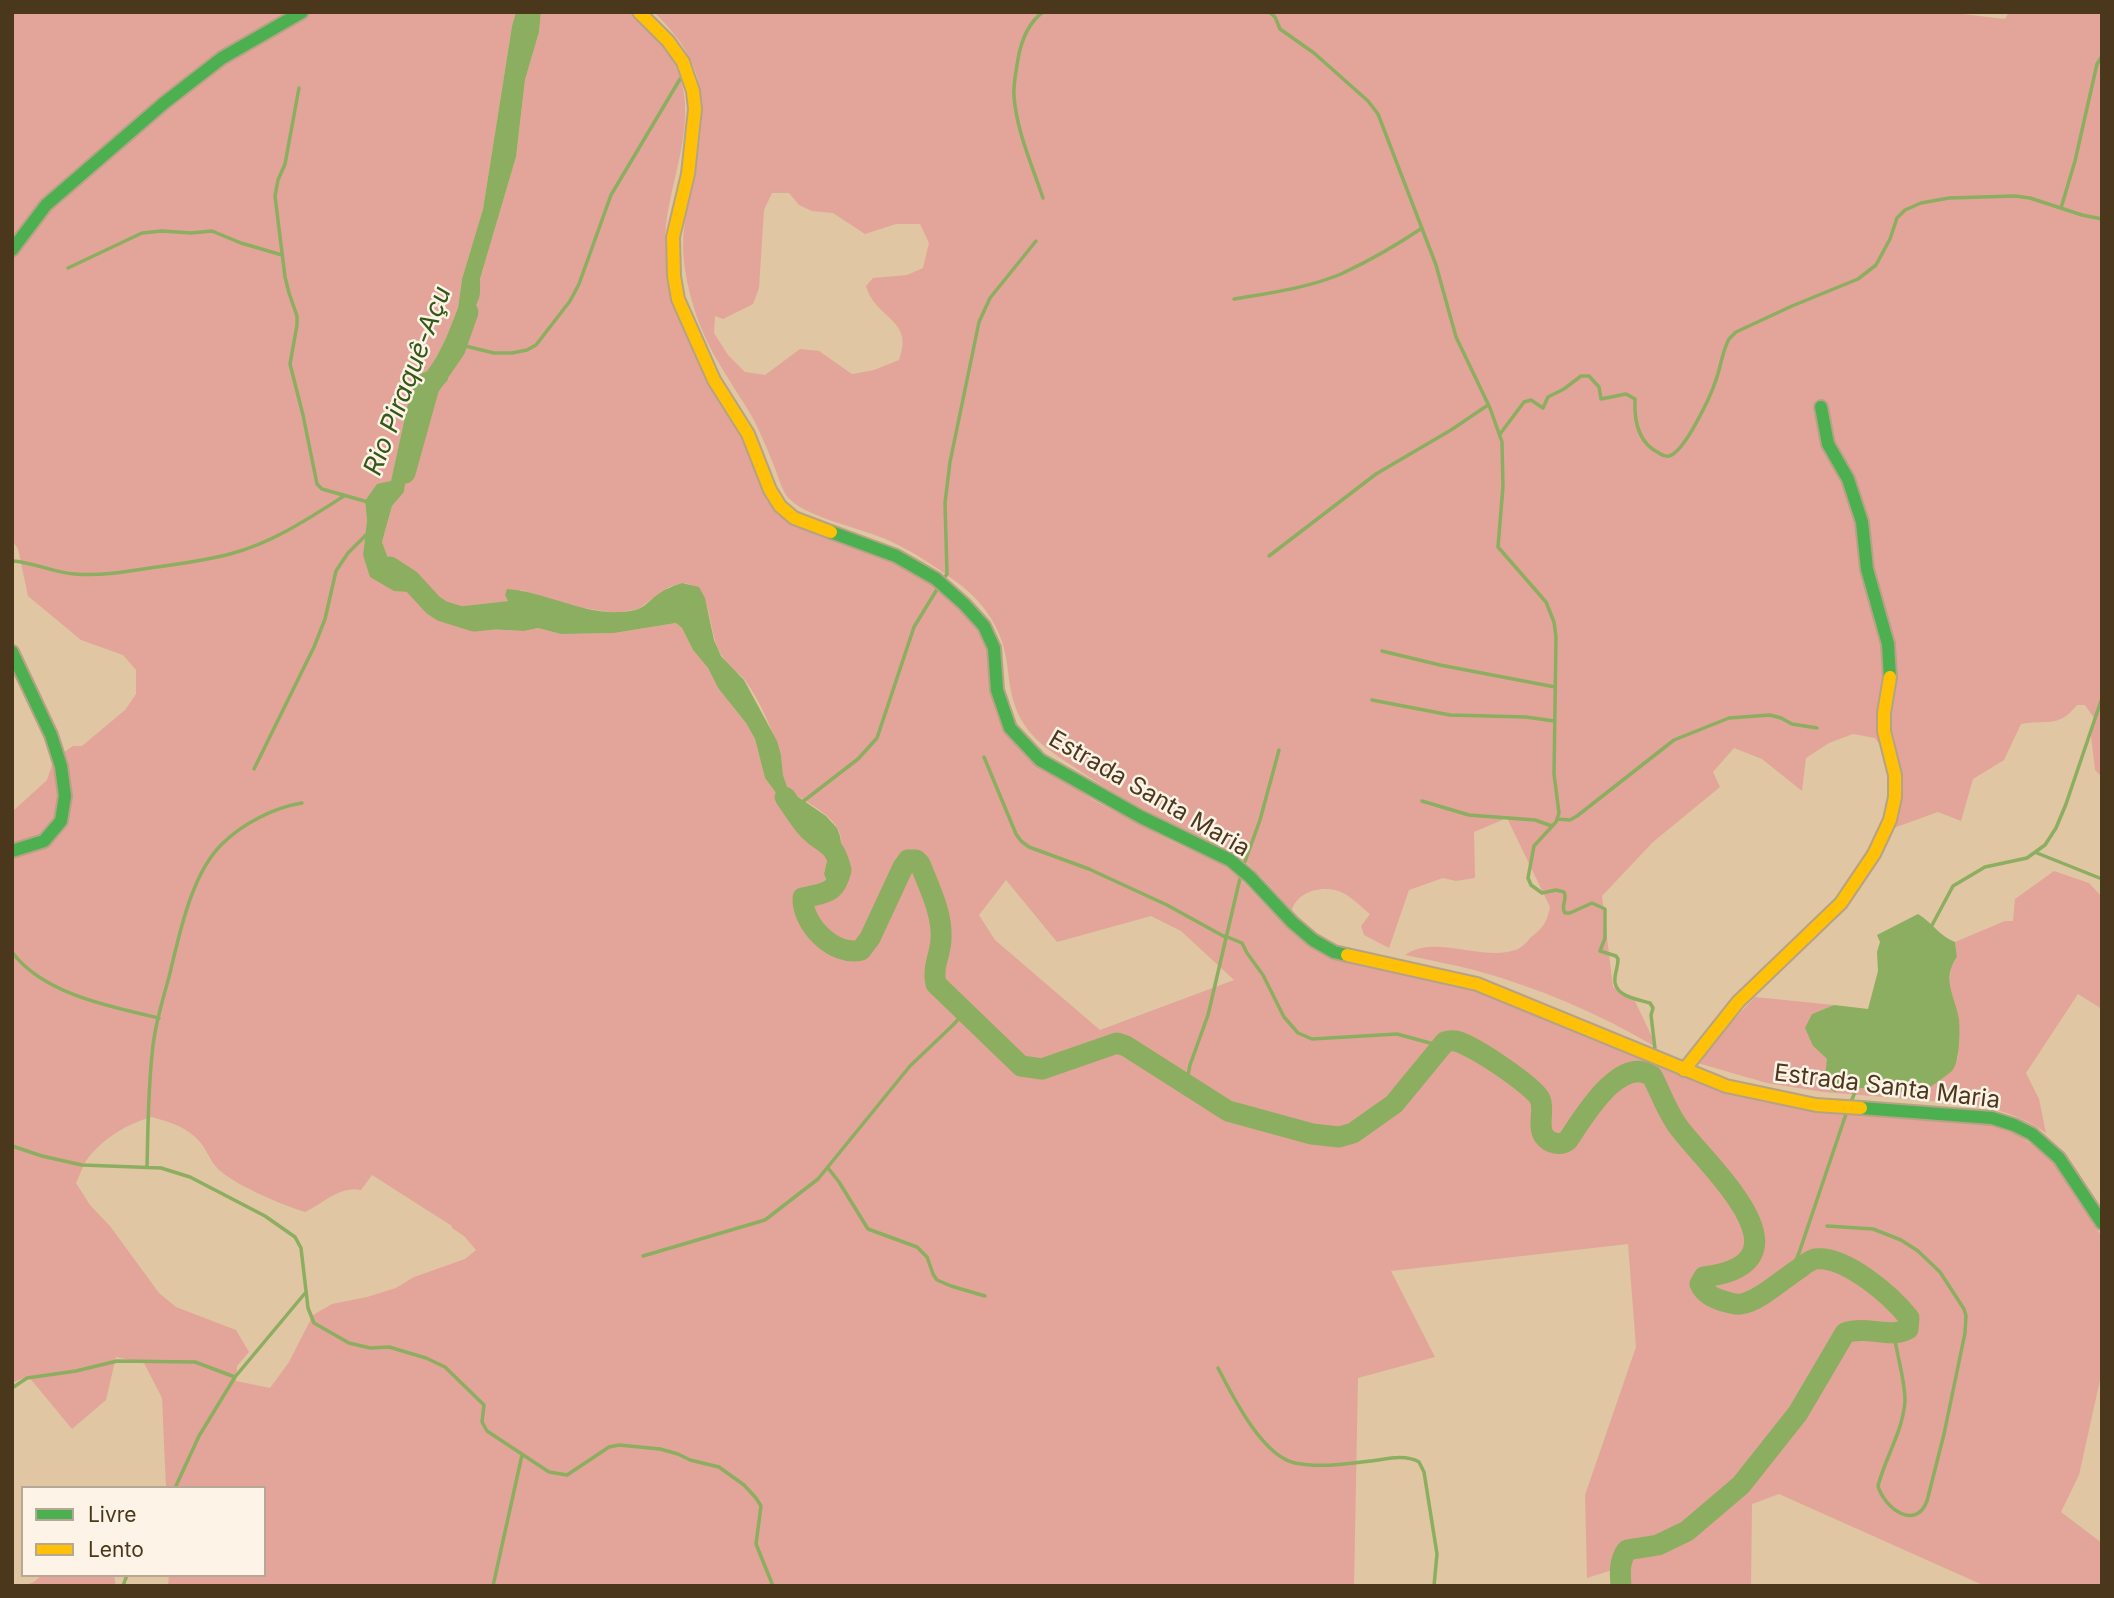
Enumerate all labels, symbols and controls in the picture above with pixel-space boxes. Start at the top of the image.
water label: Rio Piraquê-Açu [358,282,458,480]
street label: Estrada Santa Maria [1043,725,1255,863]
street label: Estrada Santa Maria [1772,1059,2002,1115]
legend [21,1486,266,1577]
text: Livre [88,1502,137,1527]
text: Lento [88,1537,144,1562]

